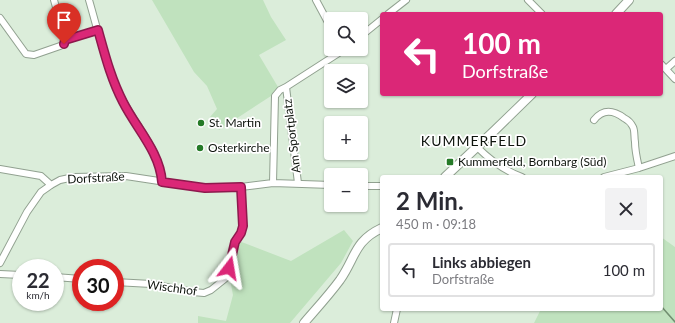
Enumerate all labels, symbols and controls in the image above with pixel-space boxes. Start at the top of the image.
pin [47,3,81,44]
icon: arrive [53,9,75,31]
map controls [324,12,368,212]
button: search [324,12,368,56]
text: 100 m [462,26,541,60]
icon: left [396,28,448,80]
text: Dorfstraße [462,60,548,82]
button: layers [324,64,368,108]
street label: Am Sportplatz [279,97,304,174]
place label: St. Martin [209,115,261,130]
button: + [324,116,368,160]
marker: St. Martin [196,118,206,128]
district label: KUMMERFELD [421,132,527,149]
place label: Osterkirche [208,140,270,155]
marker: Osterkirche [195,143,205,153]
place label: Kummerfeld, Bornbarg (Süd) [458,154,606,169]
marker: Kummerfeld, Bornbarg (Süd) [445,157,455,167]
button: − [324,168,368,212]
street label: Dorfstraße [67,169,125,186]
text: 2 Min. [396,186,464,215]
button: close [605,188,647,230]
text: 450 m · 09:18 [396,216,476,232]
position arrow [208,247,250,289]
text: Links abbiegen [432,253,531,271]
speed limit sign: 30 [72,259,124,311]
icon: left [398,259,420,281]
text: 100 m [603,261,645,279]
text: 22 [26,268,50,292]
text: Dorfstraße [432,271,494,287]
street label: Wischhof [146,277,199,299]
text: km/h [26,289,50,301]

